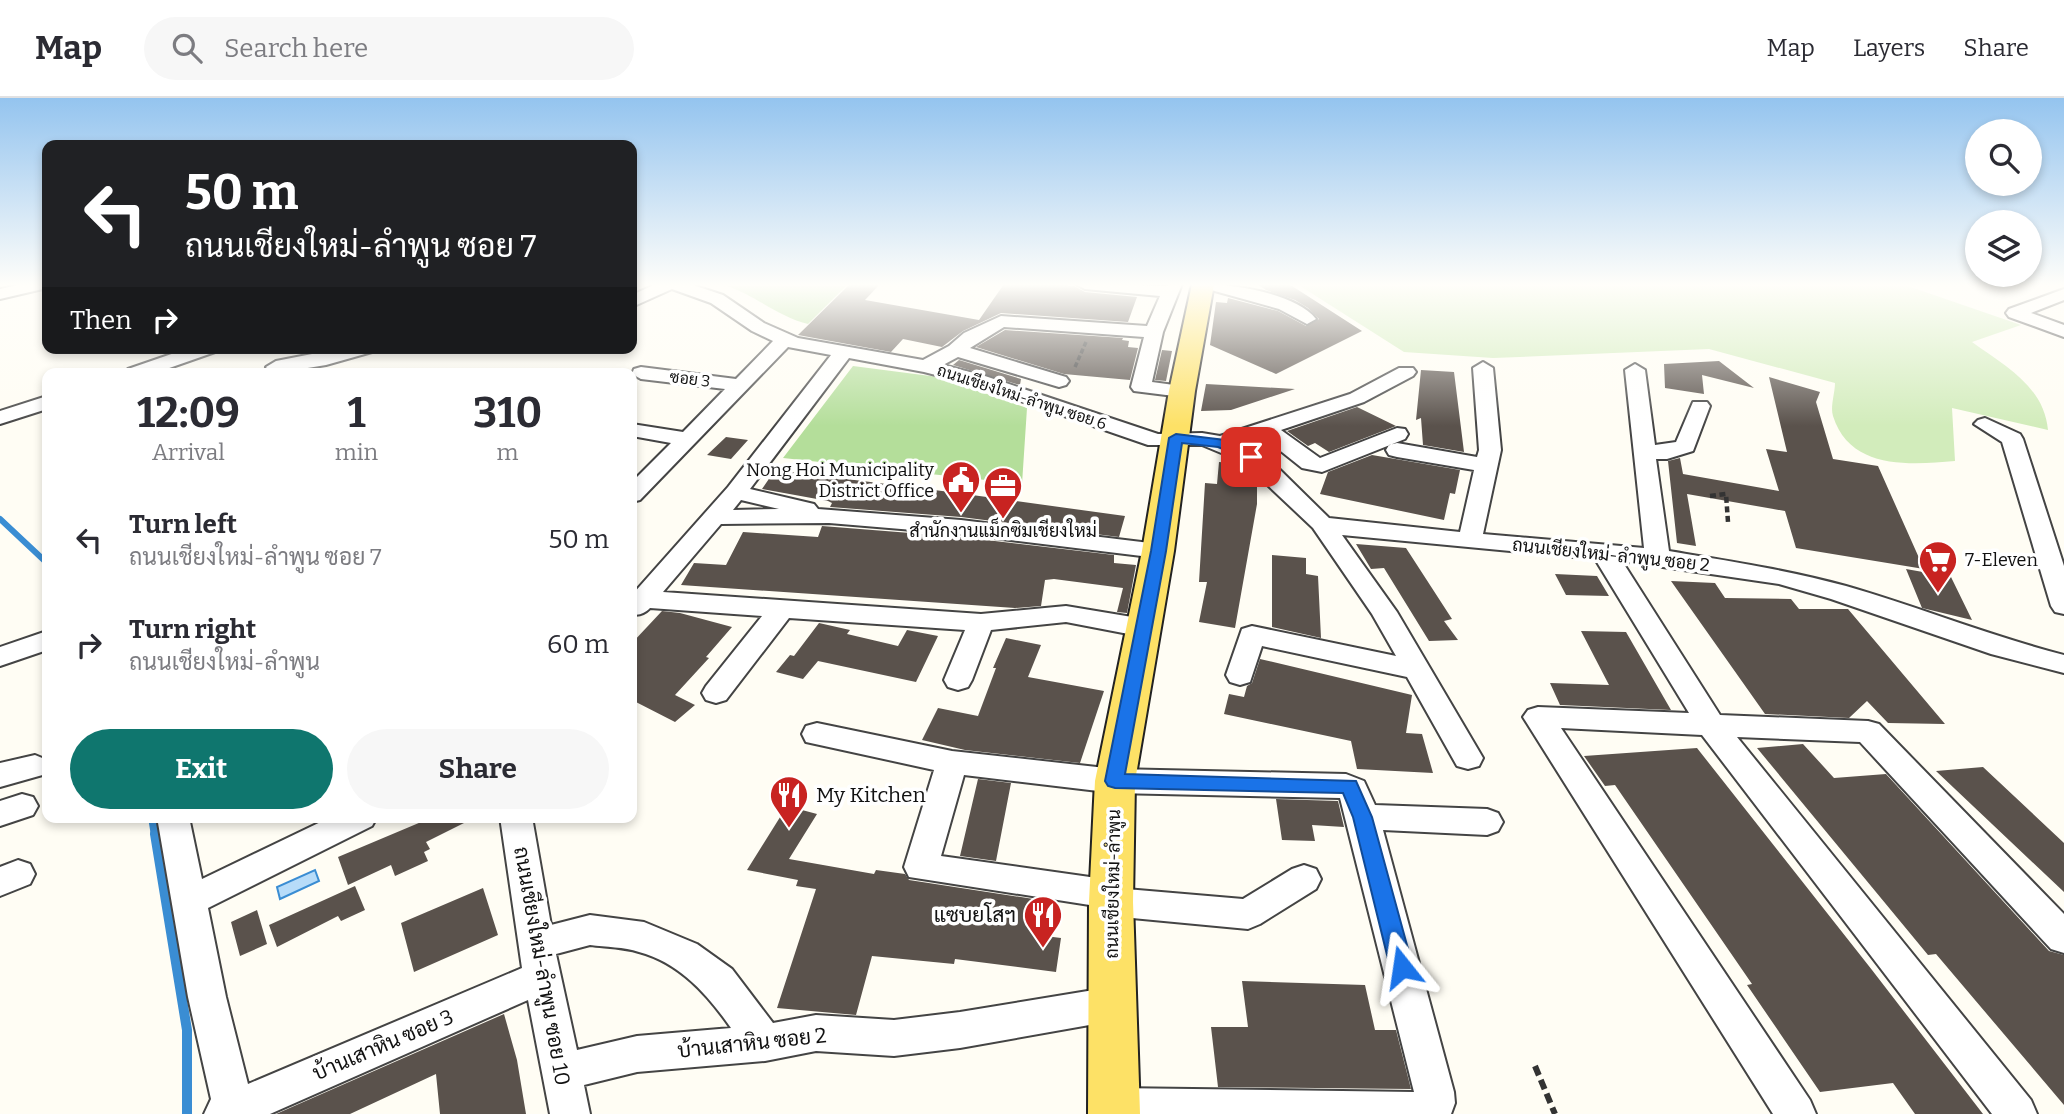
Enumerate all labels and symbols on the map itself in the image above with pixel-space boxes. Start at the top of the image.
street label: ถนนเชียงใหม่-ลำพูน ซอย 6 [934,359,1110,435]
street label: ซอย 3 [669,367,711,391]
pin [1221,427,1281,487]
place label: Nong Hoi Municipality District Office [746,459,934,502]
public building icon: Nong Hoi Municipality District Office [940,459,982,514]
office icon: สำนักงานแม็กซิมเชียงใหม่ [982,465,1024,520]
place label: สำนักงานแม็กซิมเชียงใหม่ [909,517,1097,542]
street label: ถนนเชียงใหม่-ลำพูน ซอย 2 [1511,532,1711,578]
supermarket icon: 7-Eleven [1917,539,1959,594]
place label: 7-Eleven [1965,549,2038,571]
restaurant icon: My Kitchen [768,774,810,829]
place label: My Kitchen [816,782,926,808]
street label: ถนนเชียงใหม่-ลำพูน [1099,809,1127,959]
street label: ถนนเชียงใหม่-ลำพูน ซอย 10 [506,845,576,1088]
restaurant icon: แซบยโสฯ [1022,894,1064,949]
place label: แซบยโสฯ [934,902,1016,928]
position arrow [1365,930,1439,1004]
street label: บ้านเสาหิน ซอย 3 [309,1004,457,1086]
street label: บ้านเสาหิน ซอย 2 [676,1022,828,1064]

